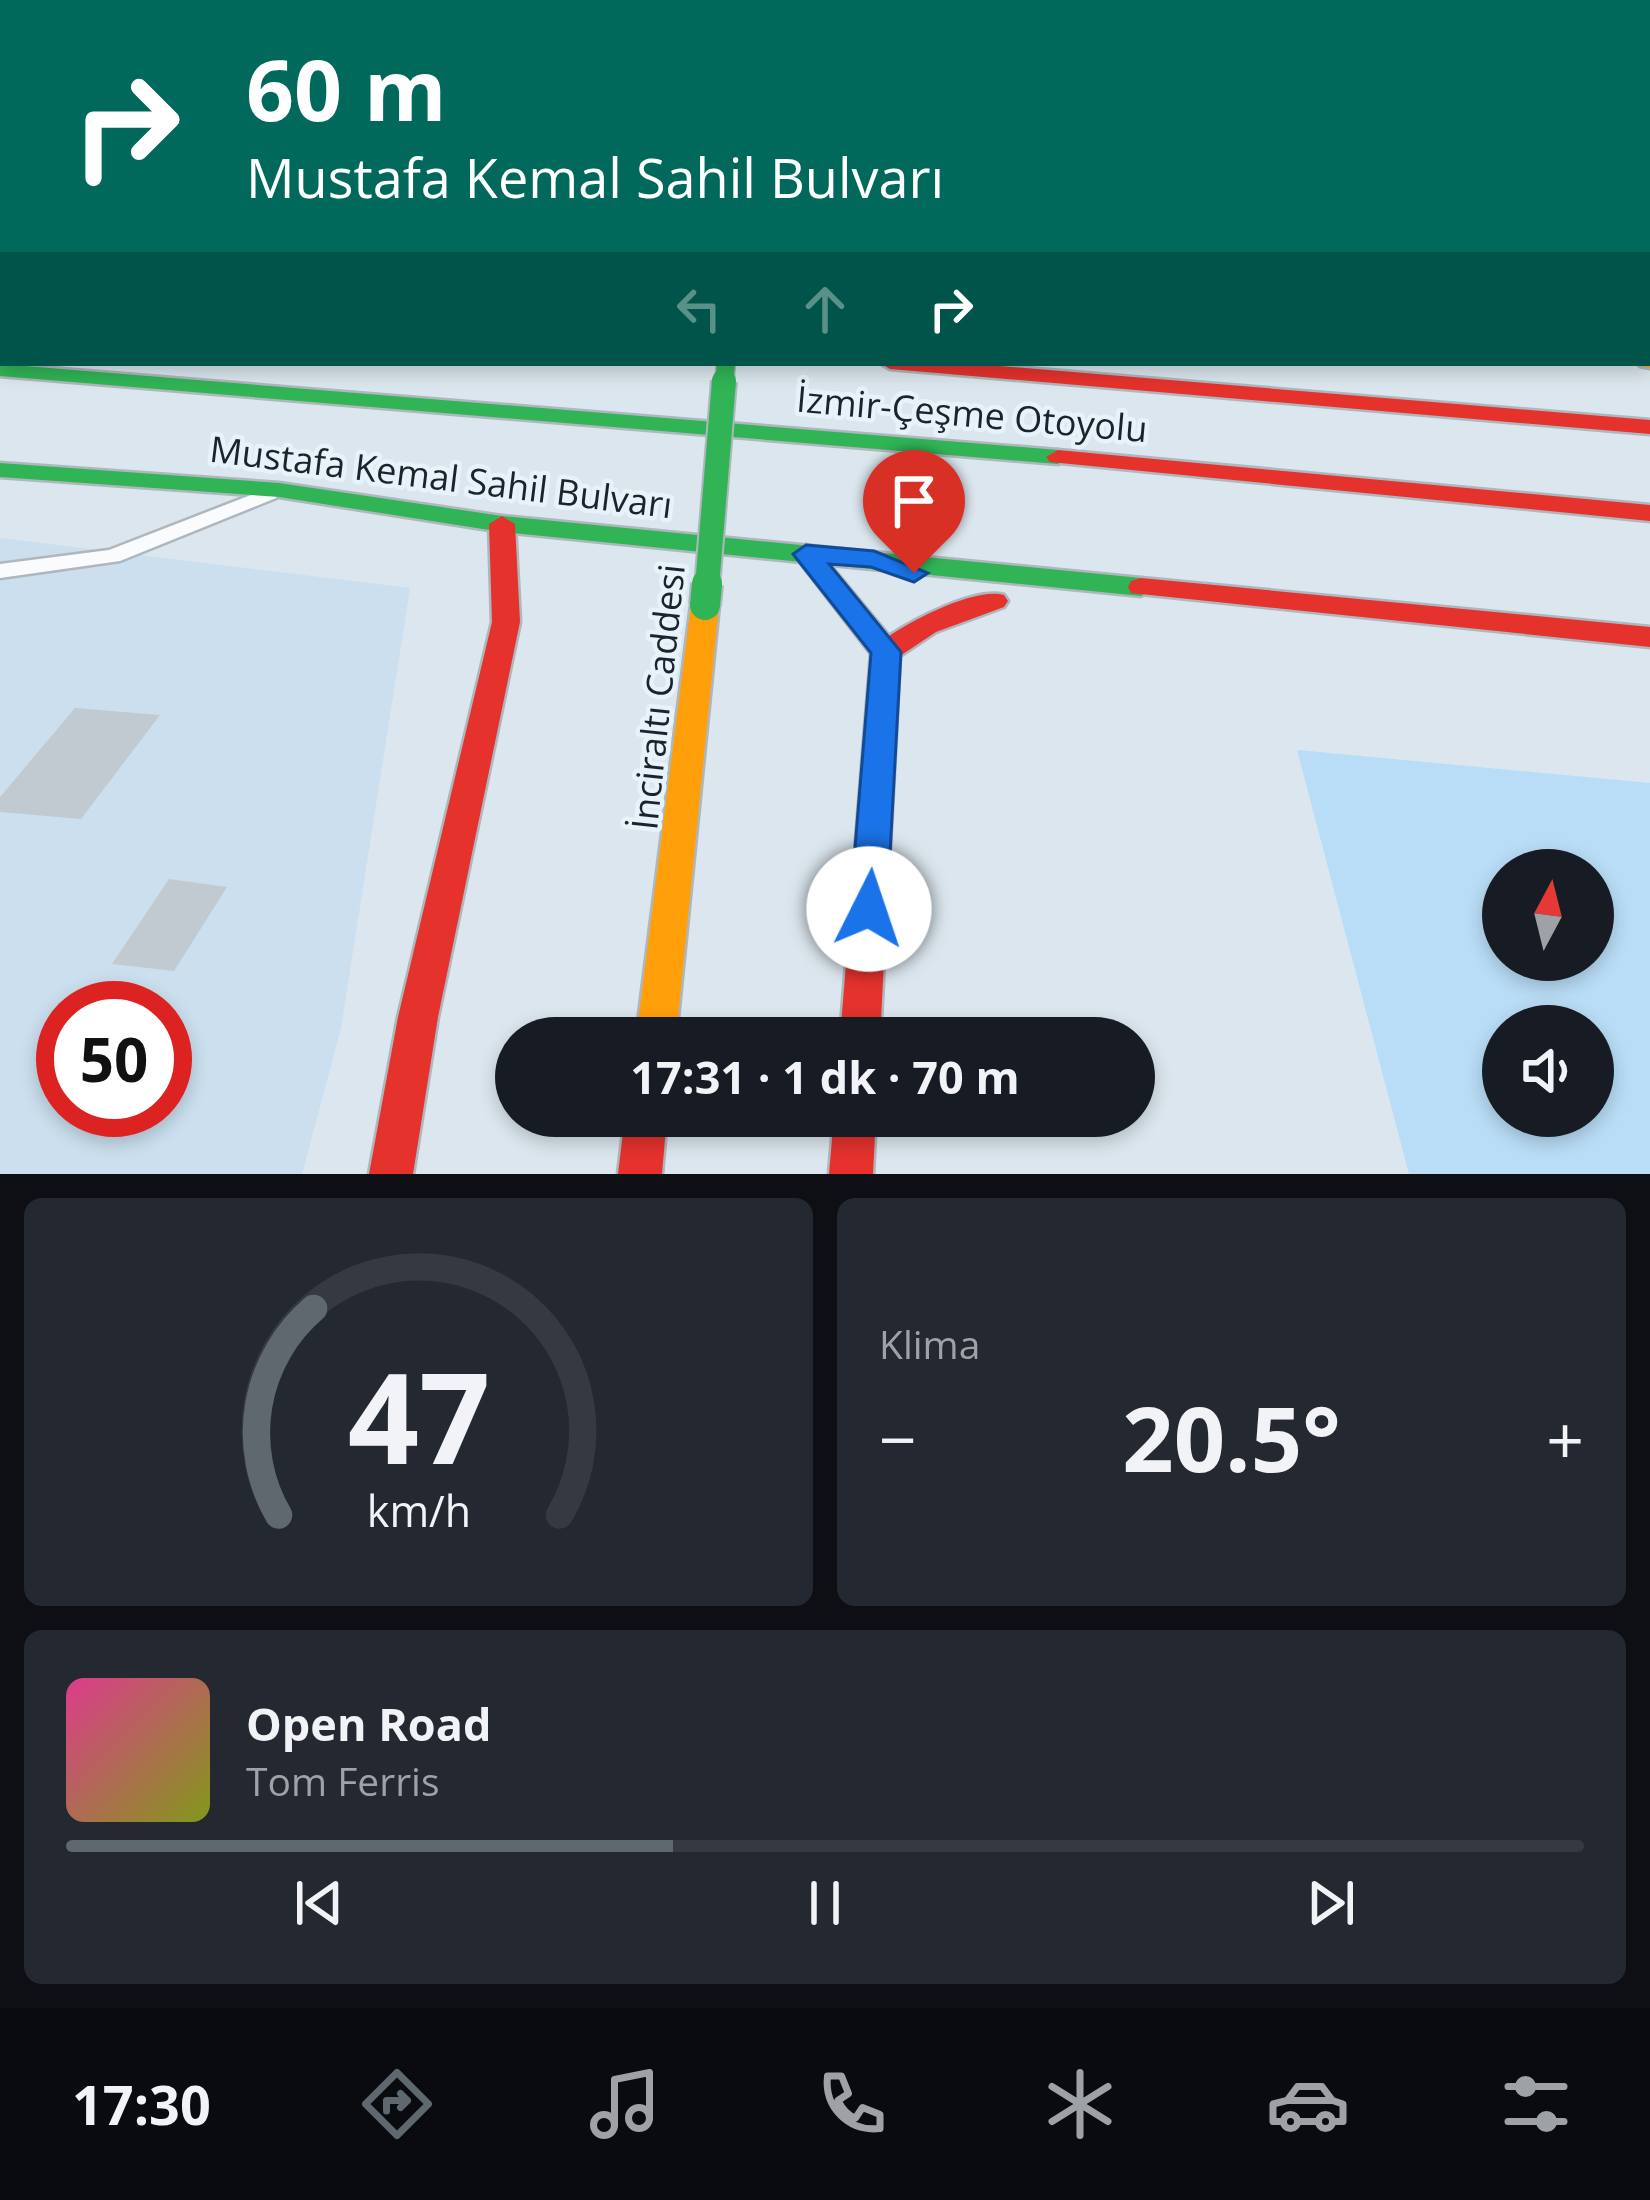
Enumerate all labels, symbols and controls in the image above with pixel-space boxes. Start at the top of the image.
text: 60 m [246,31,446,146]
icon: right [48,48,204,204]
text: Mustafa Kemal Sahil Bulvarı [246,140,944,214]
icon: left [666,276,732,342]
icon: ahead [792,276,858,342]
icon: right [918,276,984,342]
street label: İzmir-Çeşme Otoyolu [795,374,1149,453]
street label: Mustafa Kemal Sahil Bulvarı [207,424,675,529]
pin [863,450,965,573]
icon: arrive [881,468,947,534]
street label: İnciraltı Caddesi [619,562,696,832]
position arrow [806,846,932,972]
north arrow [1482,849,1614,981]
map controls [1482,849,1614,1137]
speed limit sign: 50 [36,981,192,1137]
button: sound [1482,1005,1614,1137]
text: 17:31 · 1 dk · 70 m [630,1046,1020,1107]
text: Klima [879,1317,980,1370]
text: 47 [347,1331,490,1501]
text: 20.5° [1122,1376,1341,1498]
text: − [879,1393,917,1483]
text: + [1546,1393,1584,1483]
text: km/h [366,1481,471,1540]
text: Open Road [246,1693,491,1754]
text: Tom Ferris [246,1754,440,1807]
icon: previous [286,1870,352,1936]
icon: pause [792,1870,858,1936]
icon: next [1298,1870,1364,1936]
icon: directions [355,2062,439,2146]
icon: music [583,2062,667,2146]
icon: phone [810,2062,894,2146]
icon: climate [1038,2062,1122,2146]
icon: car [1266,2062,1350,2146]
icon: filters [1494,2062,1578,2146]
text: 17:30 [72,2067,211,2141]

